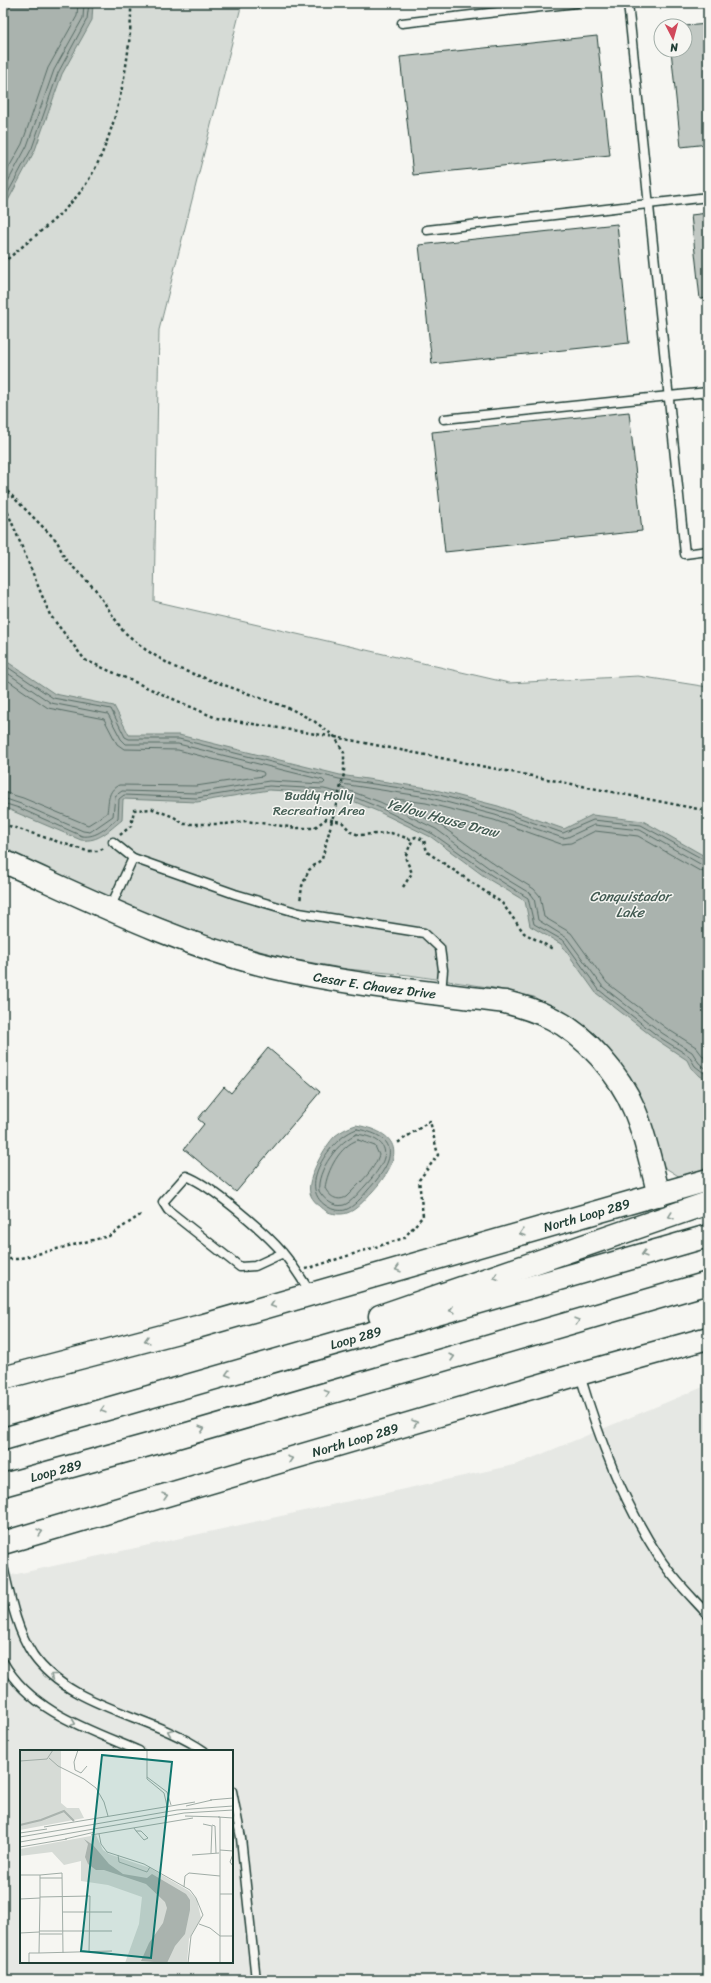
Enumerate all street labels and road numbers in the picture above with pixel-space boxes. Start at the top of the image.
street label: Cesar E. Chavez Drive [311,965,438,1006]
street label: North Loop 289 [541,1192,633,1239]
street label: Loop 289 [327,1320,384,1356]
street label: North Loop 289 [309,1417,402,1464]
street label: Loop 289 [28,1453,85,1489]

